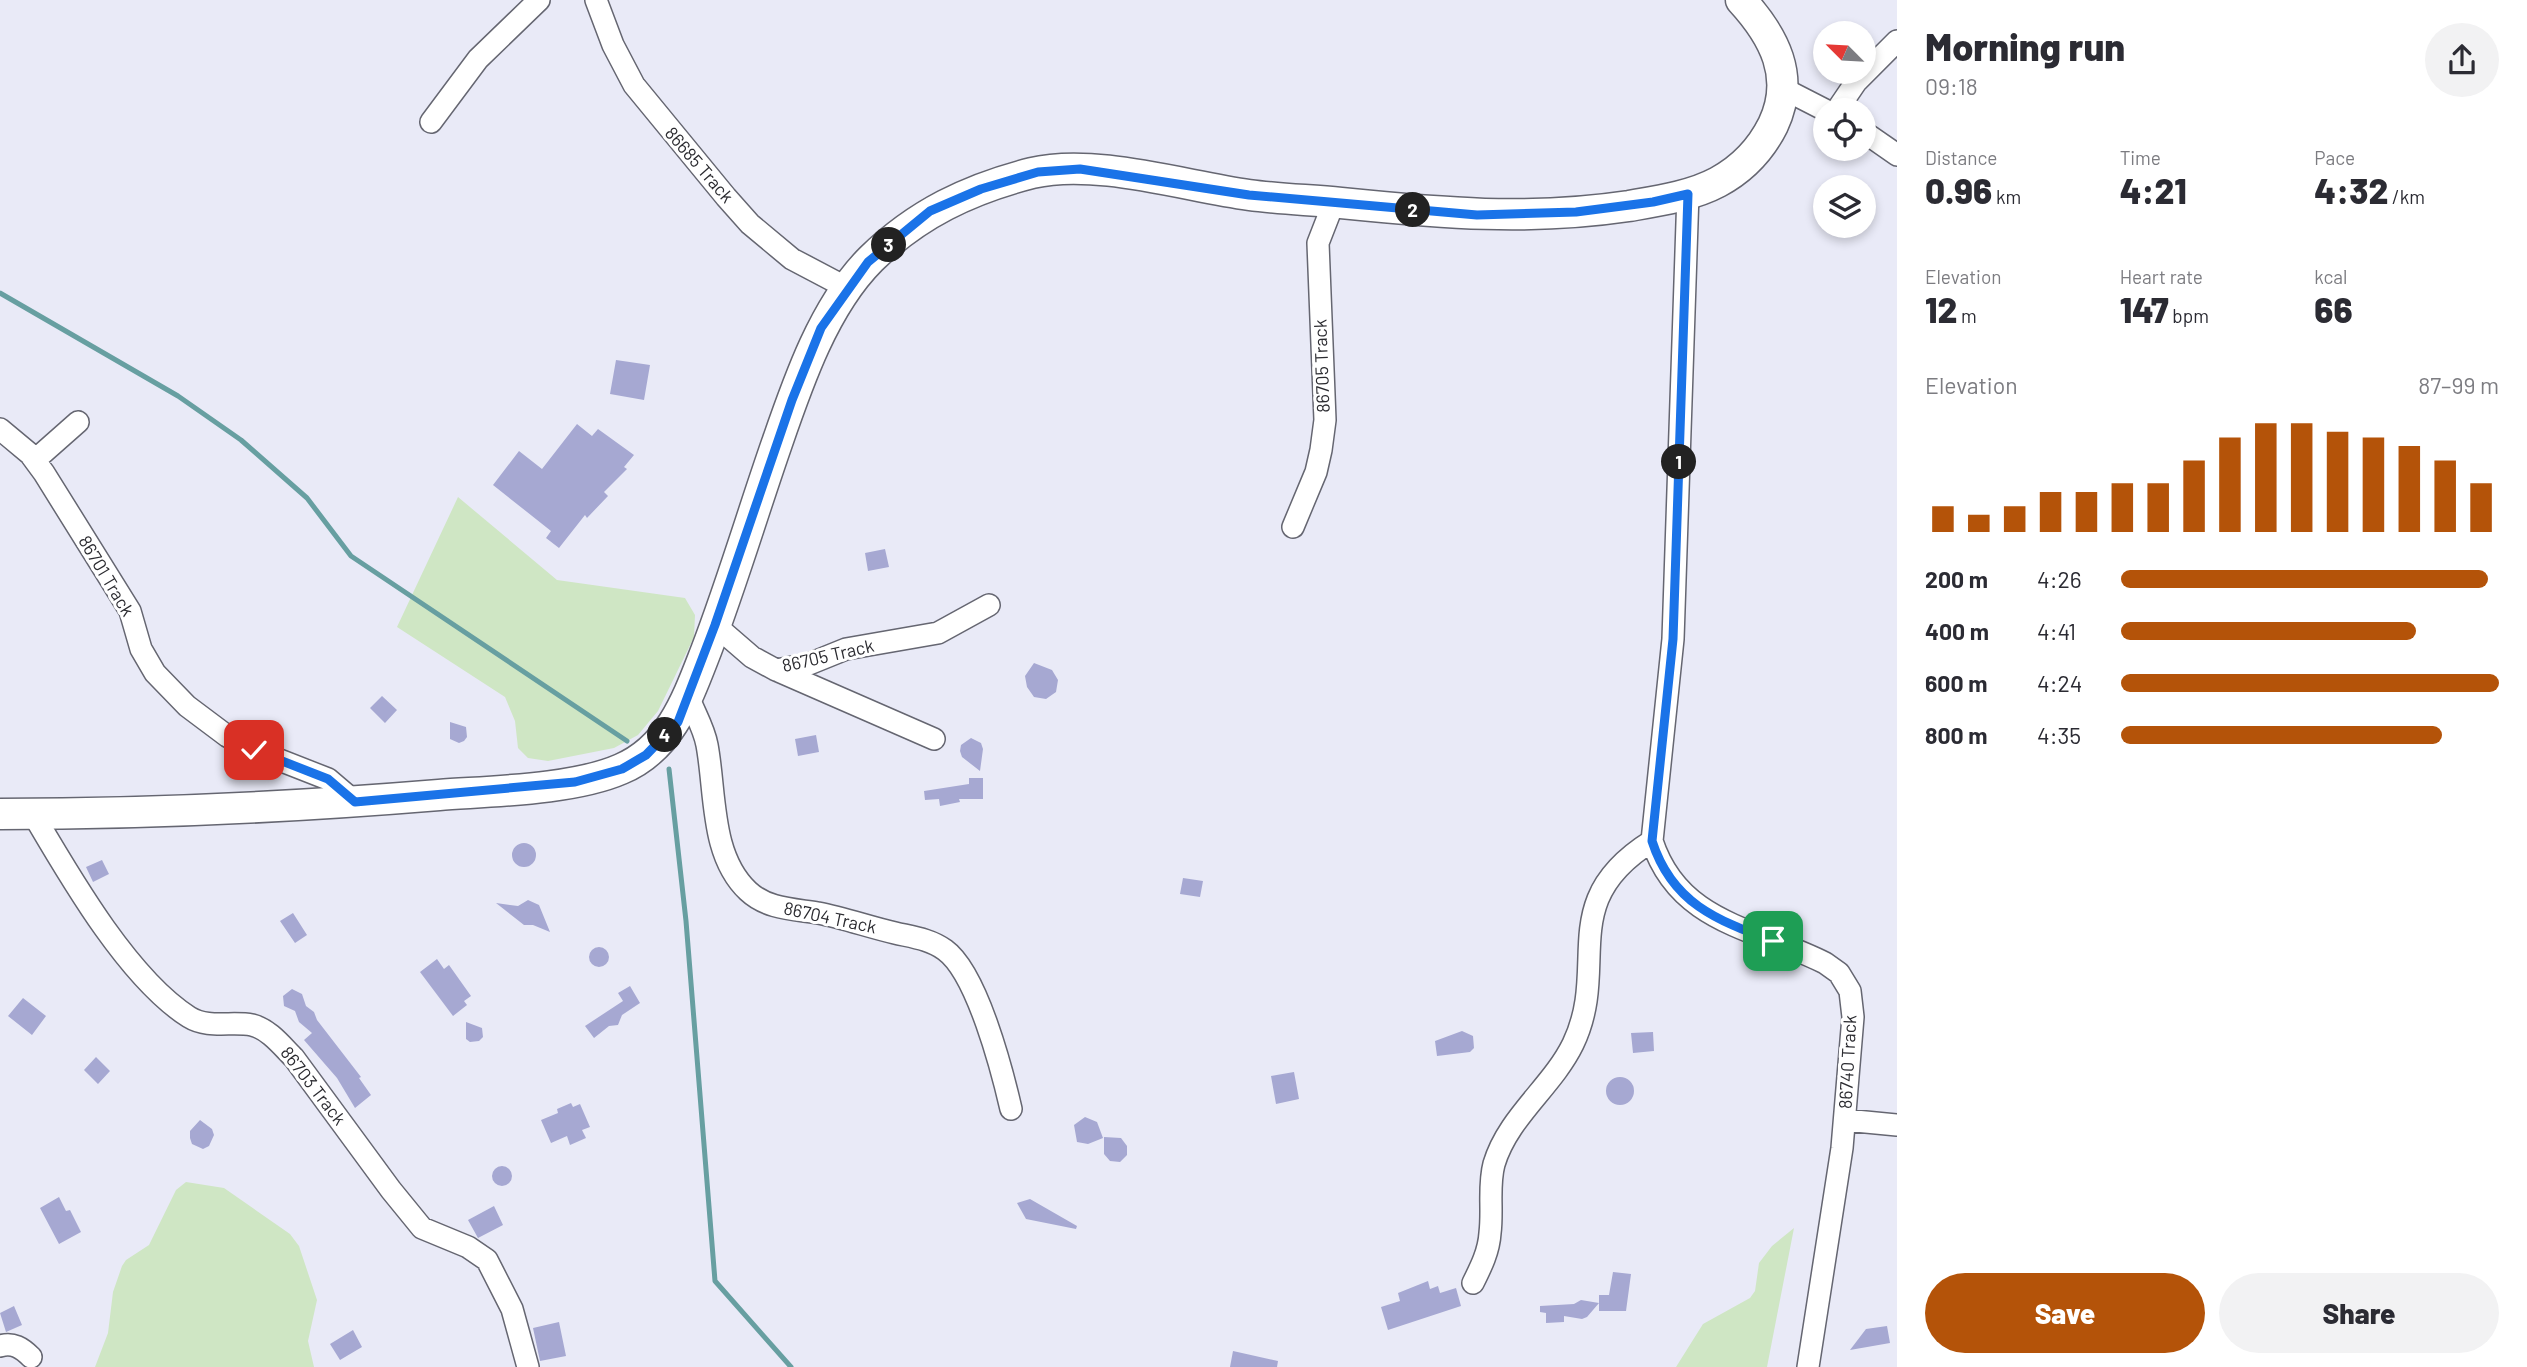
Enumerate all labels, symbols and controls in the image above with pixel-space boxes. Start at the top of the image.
north arrow [1813,21,1876,84]
map controls [1813,21,1876,238]
text: Morning run [1925,23,2125,69]
button: share [2425,23,2499,97]
text: 09:18 [1925,72,1978,100]
button: locate [1813,98,1876,161]
street label: 86685 Track [661,122,739,207]
text: Distance [1925,146,1997,169]
text: Time [2120,146,2161,169]
text: Pace [2314,146,2355,169]
text: 0.96 [1925,169,1992,211]
text: 4:21 [2120,169,2187,211]
text: 4:32 [2314,169,2388,211]
button: layers [1813,175,1876,238]
text: km [1992,185,2021,208]
text: /km [2388,185,2425,208]
pin: 2 [1396,192,1430,228]
text: 2 [1407,198,1418,221]
pin: 3 [872,228,906,262]
text: 3 [883,233,894,256]
text: Elevation [1925,265,2002,288]
text: Heart rate [2120,265,2203,288]
text: kcal [2314,265,2347,288]
text: 12 [1925,288,1957,330]
text: 147 [2120,288,2169,330]
text: 66 [2314,288,2352,330]
text: m [1957,304,1977,327]
text: bpm [2169,304,2209,327]
street label: 86705 Track [1308,319,1334,413]
text: Elevation [1925,371,2018,399]
text: 87–99 m [2418,371,2499,399]
pin: 1 [1662,444,1696,480]
text: 1 [1675,450,1682,473]
street label: 86701 Track [74,531,139,620]
text: 200 m [1925,565,1988,593]
text: 4:26 [2037,565,2082,593]
text: 400 m [1925,617,1989,645]
text: 4:41 [2037,617,2076,645]
street label: 86705 Track [780,634,876,676]
text: 600 m [1925,669,1987,697]
text: 4:24 [2037,669,2082,697]
pin: 4 [648,718,682,752]
pin [224,720,284,780]
text: 800 m [1925,721,1987,749]
text: 4:35 [2037,721,2081,749]
text: 4 [659,723,670,746]
icon: check [235,731,273,769]
street label: 86704 Track [782,896,879,938]
pin [1743,911,1803,971]
icon: arrive [1754,922,1792,960]
street label: 86740 Track [1834,1014,1860,1110]
street label: 86703 Track [276,1042,351,1129]
button: Save [1925,1273,2205,1353]
button: Share [2219,1273,2499,1353]

